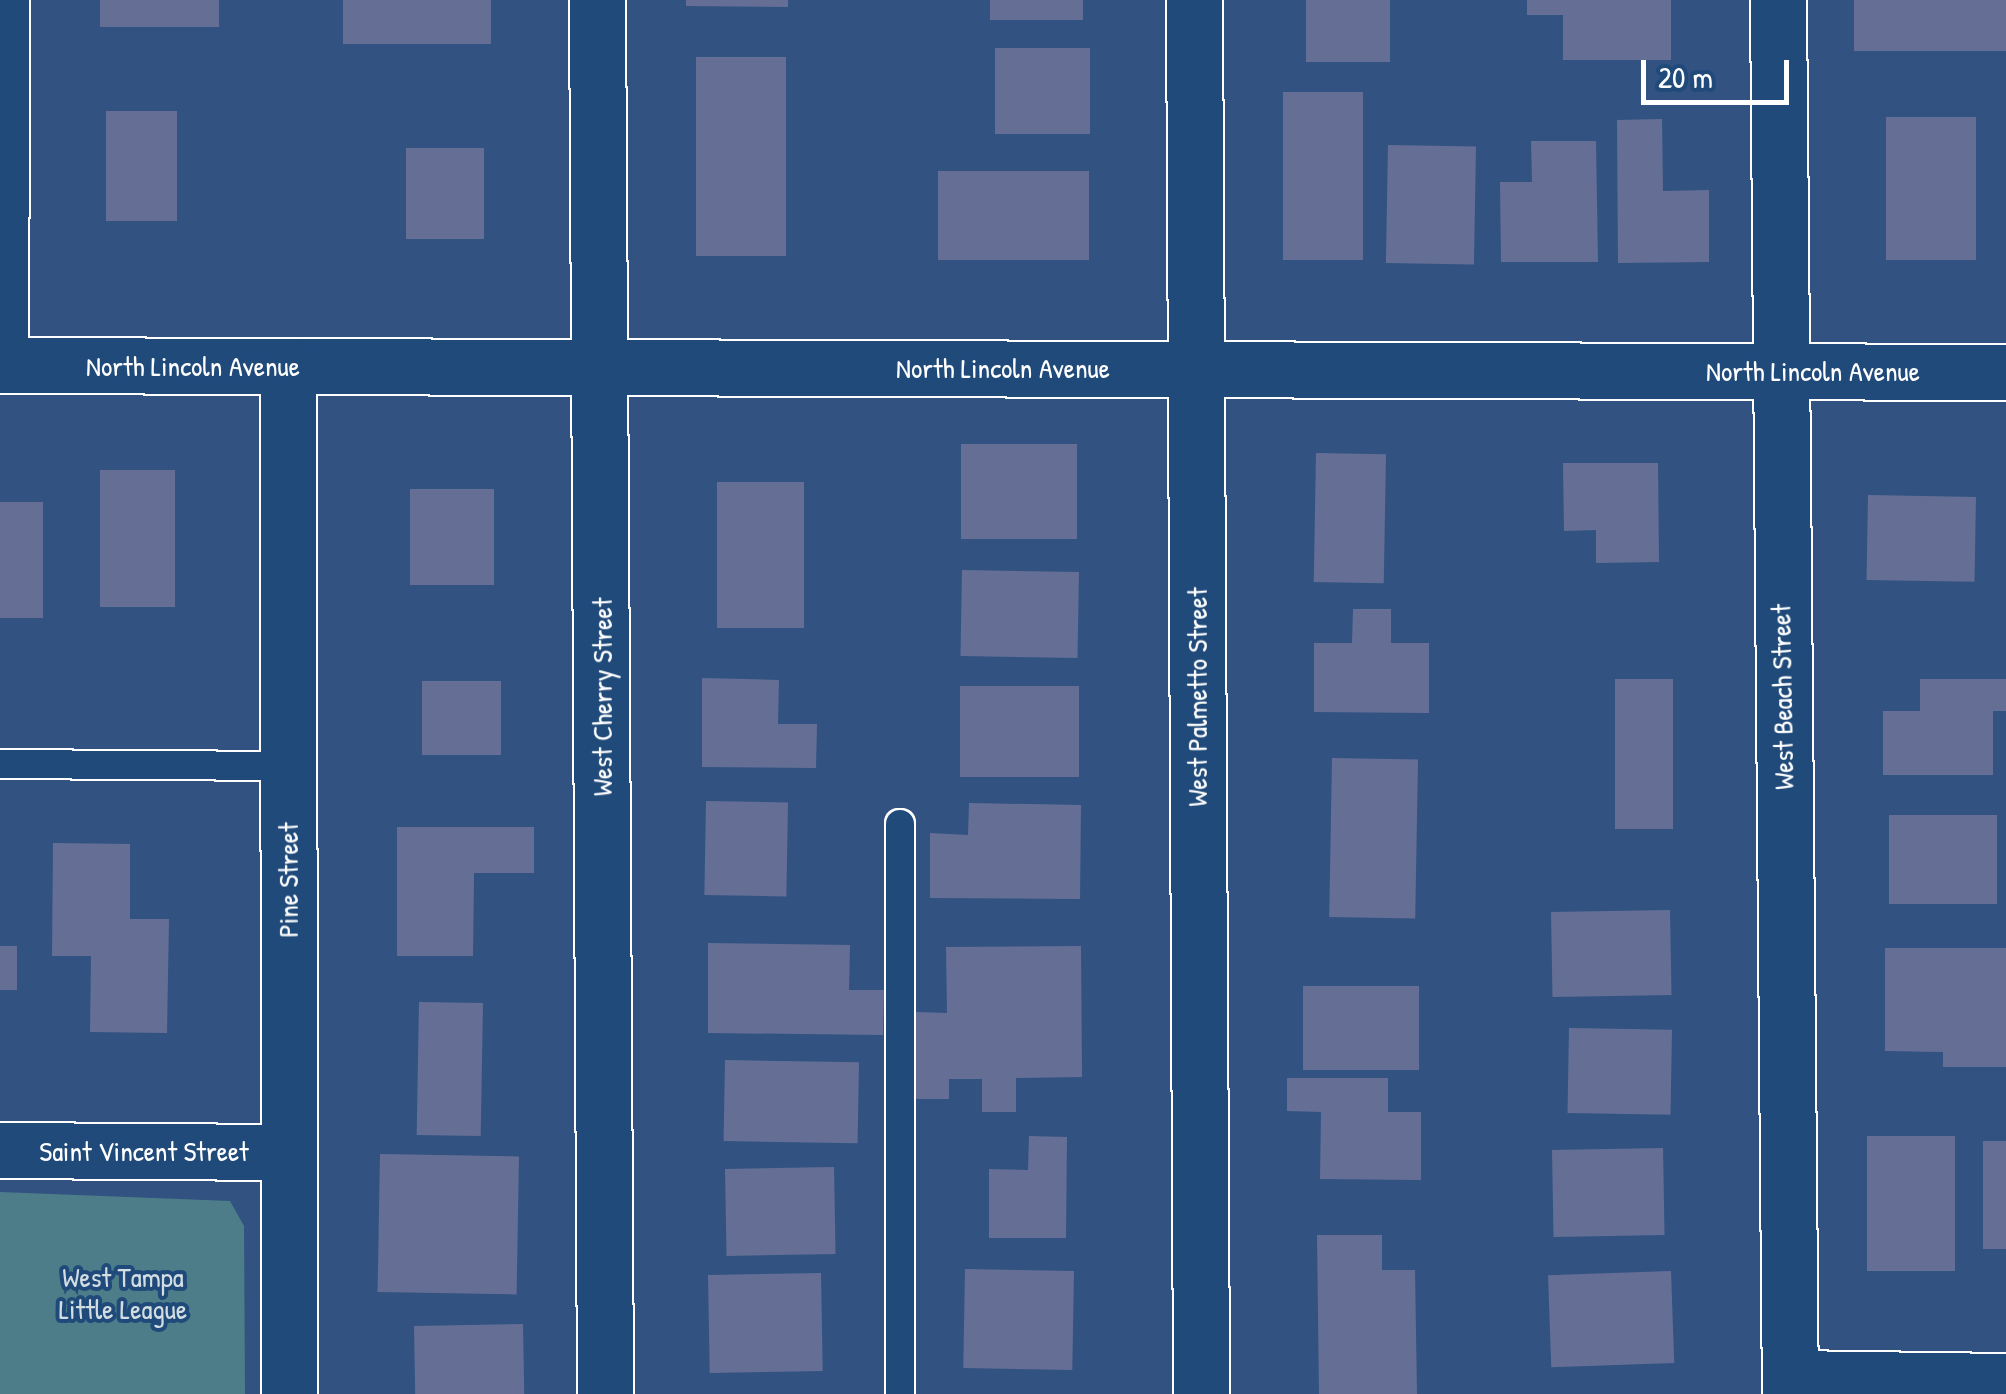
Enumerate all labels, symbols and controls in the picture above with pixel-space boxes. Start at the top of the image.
scale bar [1646,40,1794,102]
text: 20 m [1658,57,1713,97]
street label: North Lincoln Avenue [86,349,300,383]
street label: North Lincoln Avenue [896,351,1110,385]
street label: North Lincoln Avenue [1706,354,1920,388]
street label: West Palmetto Street [1180,587,1214,807]
street label: West Cherry Street [585,598,619,796]
street label: West Beach Street [1764,604,1800,790]
street label: Pine Street [271,822,305,938]
street label: Saint Vincent Street [39,1134,249,1168]
park label: West Tampa Little League [59,1260,187,1326]

